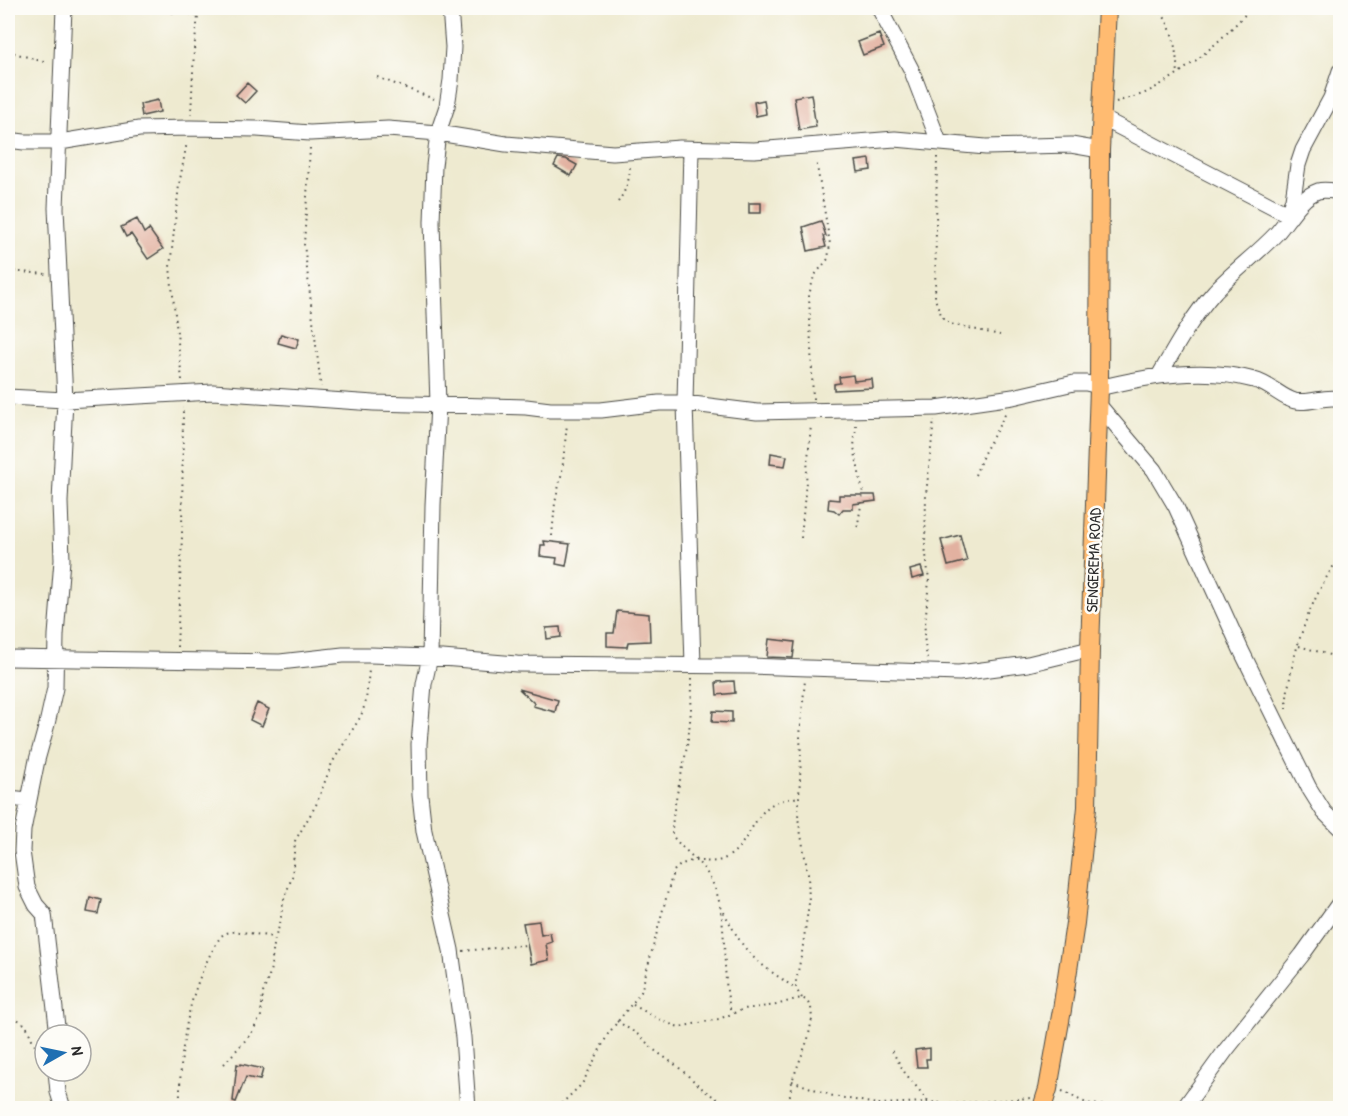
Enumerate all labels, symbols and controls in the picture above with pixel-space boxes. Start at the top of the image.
street label: SENGEREMA ROAD [1080,507,1106,613]
north arrow [33,1023,93,1083]
text: N [66,1045,89,1057]

